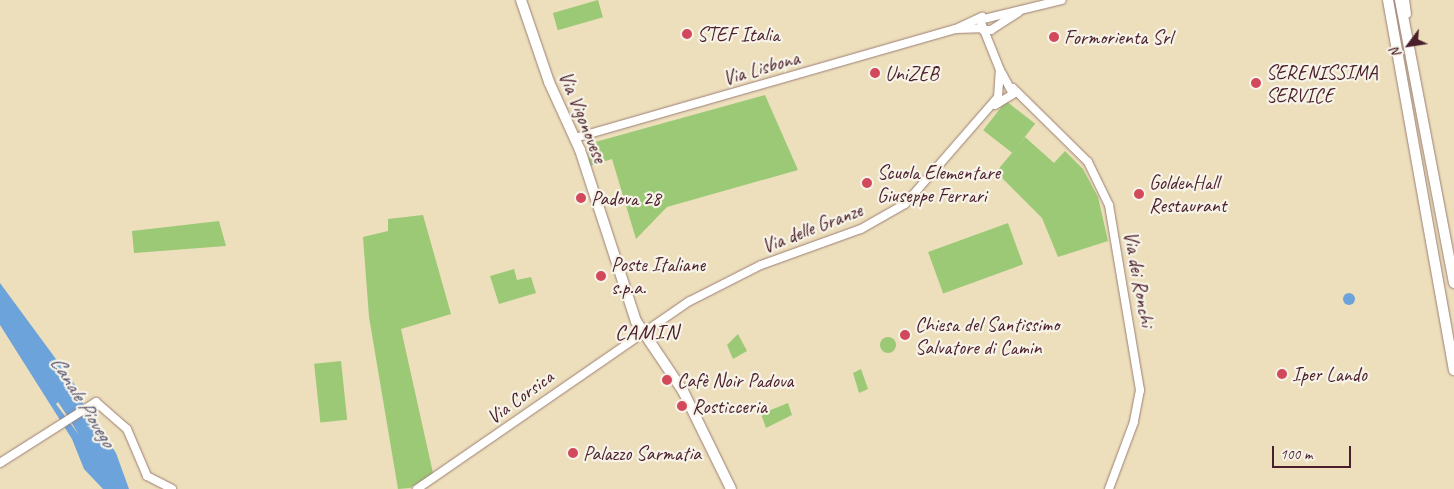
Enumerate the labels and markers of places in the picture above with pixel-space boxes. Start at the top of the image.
place label: STEF Italia [697,22,780,46]
place label: Formorienta Srl [1064,25,1172,49]
marker: STEF Italia [681,28,693,40]
marker: Formorienta Srl [1048,31,1060,43]
place label: SERENISSIMA SERVICE [1266,60,1378,107]
place label: UniZEB [885,61,939,85]
marker: UniZEB [869,67,881,79]
marker: SERENISSIMA SERVICE [1250,77,1262,89]
place label: Scuola Elementare Giuseppe Ferrari [877,160,1001,207]
place label: GoldenHall Restaurant [1149,170,1226,217]
marker: Scuola Elementare Giuseppe Ferrari [861,177,873,189]
place label: Padova 28 [591,186,661,210]
marker: GoldenHall Restaurant [1133,188,1145,200]
marker: Padova 28 [575,192,587,204]
place label: Poste Italiane s.p.a. [611,252,706,299]
marker: Poste Italiane s.p.a. [595,270,607,282]
place label: Chiesa del Santissimo Salvatore di Camin [915,312,1061,359]
marker: Chiesa del Santissimo Salvatore di Camin [899,329,911,341]
place label: Iper Lando [1292,362,1367,386]
place label: Cafè Noir Padova [677,368,794,392]
marker: Iper Lando [1276,368,1288,380]
marker: Cafè Noir Padova [661,374,673,386]
place label: Rosticceria [692,394,767,418]
marker: Rosticceria [676,400,688,412]
place label: Palazzo Sarmatia [583,441,701,465]
marker: Palazzo Sarmatia [567,447,579,459]

